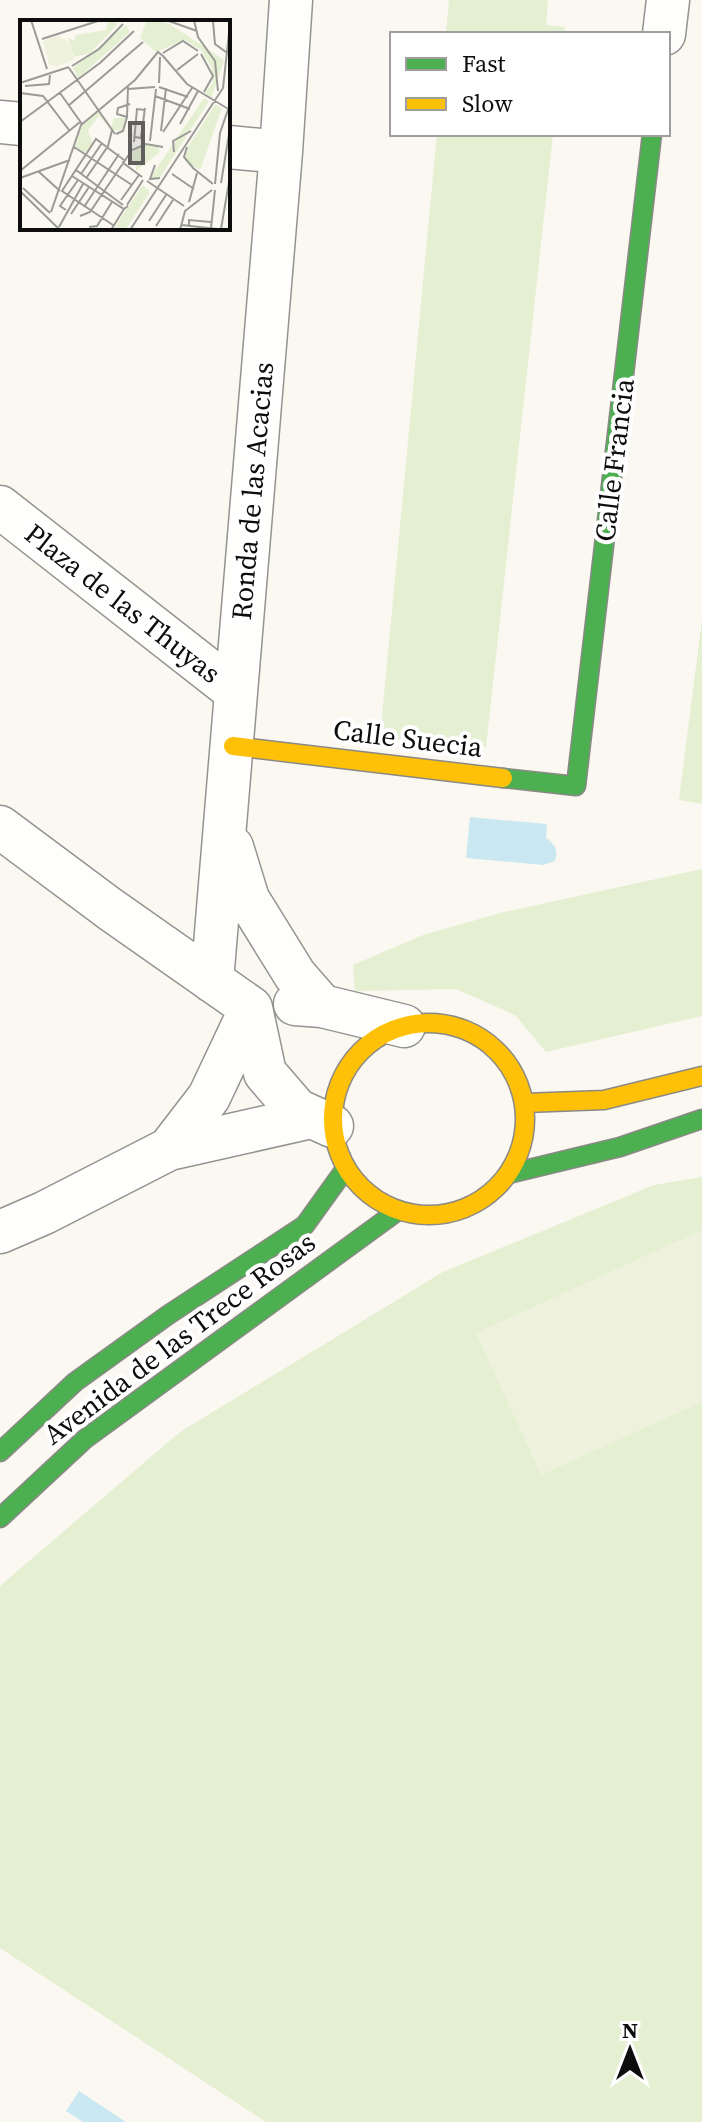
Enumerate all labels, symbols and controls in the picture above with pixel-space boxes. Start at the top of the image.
inset map [20,20,230,230]
legend [390,32,670,136]
text: Fast [462,47,506,80]
text: Slow [462,87,513,120]
street label: Ronda de las Acacias [222,360,282,622]
street label: Calle Francia [585,376,643,544]
street label: Plaza de las Thuyas [17,514,229,692]
street label: Calle Suecia [331,710,486,766]
street label: Avenida de las Trece Rosas [35,1223,323,1453]
north arrow [590,2010,670,2090]
text: N [622,2015,638,2045]

